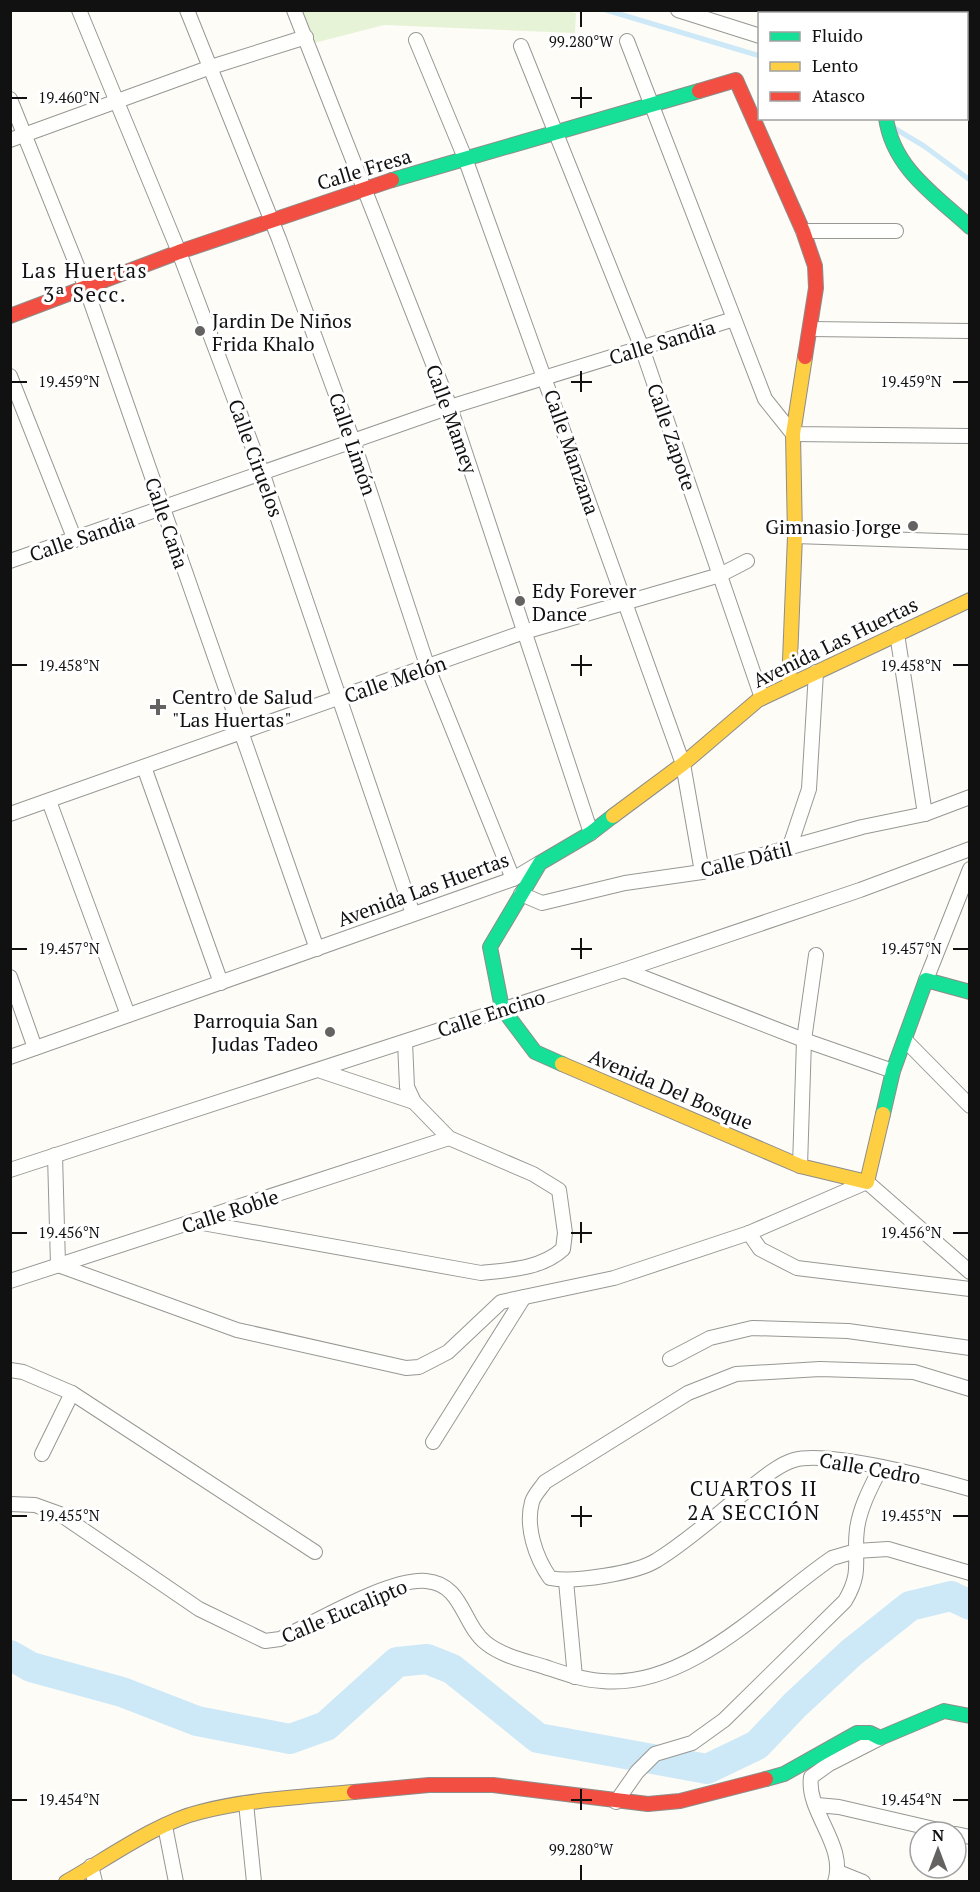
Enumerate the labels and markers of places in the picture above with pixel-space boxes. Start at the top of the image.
place label: Jardin De Niños Frida Khalo [212,307,352,357]
marker: Jardin De Niños Frida Khalo [193,324,207,338]
place label: Gimnasio Jorge [765,513,901,540]
marker: Gimnasio Jorge [906,519,920,533]
place label: Edy Forever Dance [532,577,637,627]
marker: Edy Forever Dance [513,594,527,608]
place label: Centro de Salud "Las Huertas" [172,683,313,733]
marker: Centro de Salud "Las Huertas" [149,698,167,716]
place label: Parroquia San Judas Tadeo [193,1007,318,1057]
marker: Parroquia San Judas Tadeo [323,1025,337,1039]

